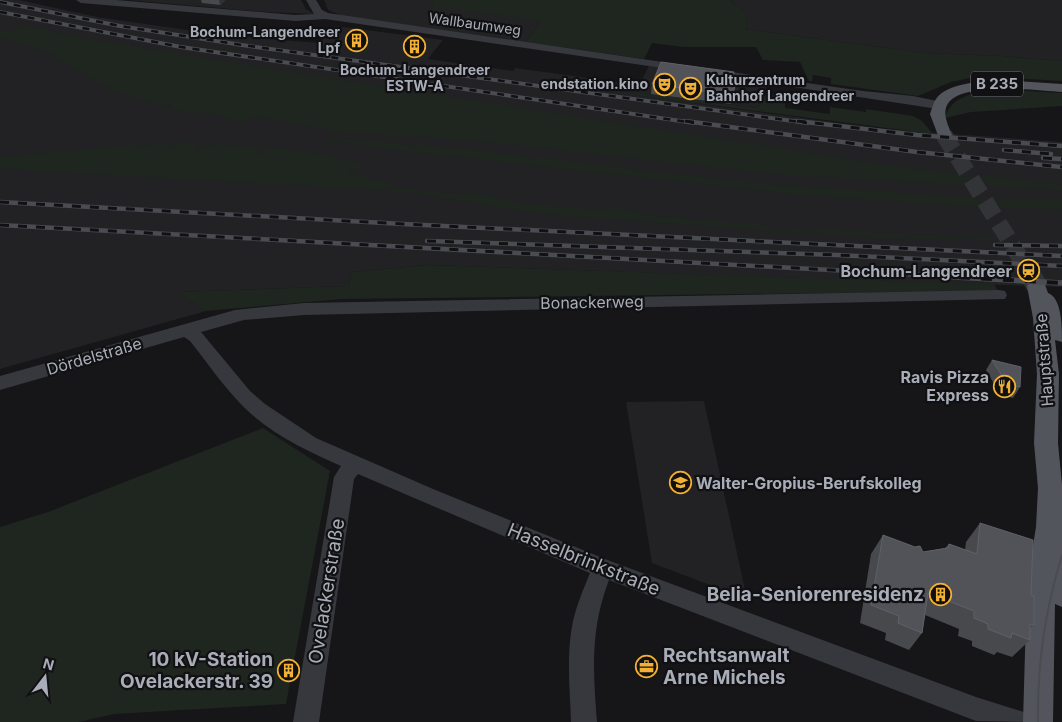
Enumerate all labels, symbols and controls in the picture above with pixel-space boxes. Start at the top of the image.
street label: Wallbaumweg [428,9,522,38]
place label: Bochum-Langendreer Lpf [190,23,340,56]
building icon: Bochum-Langendreer Lpf [344,28,368,52]
building icon: Bochum-Langendreer ESTW-A [403,35,427,59]
place label: Bochum-Langendreer ESTW-A [340,61,490,94]
place label: Kulturzentrum Bahnhof Langendreer [706,71,855,104]
theatre icon: endstation.kino [652,72,676,96]
road number: B 235 [971,72,1023,96]
place label: endstation.kino [541,75,648,92]
theatre icon: Kulturzentrum Bahnhof Langendreer [678,76,702,100]
station icon: Bochum-Langendreer [1016,259,1040,283]
place label: Bochum-Langendreer [840,261,1012,281]
street label: Bonackerweg [540,291,644,313]
street label: Hauptstraße [1031,313,1057,407]
street label: Dördelstraße [44,333,144,379]
place label: Ravis Pizza Express [901,367,989,405]
restaurant icon: Ravis Pizza Express [993,374,1017,398]
school or university icon: Walter-Gropius-Berufskolleg [668,471,692,495]
place label: Walter-Gropius-Berufskolleg [696,473,922,493]
street label: Ovelackerstraße [304,517,349,666]
street label: Hasselbrinkstraße [504,518,664,601]
building icon: Belia-Seniorenresidenz [928,582,952,606]
place label: Belia-Seniorenresidenz [707,583,924,606]
place label: Rechtsanwalt Arne Michels [663,644,789,689]
place label: 10 kV-Station Ovelackerstr. 39 [120,648,273,693]
north arrow [20,652,70,702]
text: N [41,654,56,674]
office icon: Rechtsanwalt Arne Michels [635,654,659,678]
building icon: 10 kV-Station Ovelackerstr. 39 [277,658,301,682]

